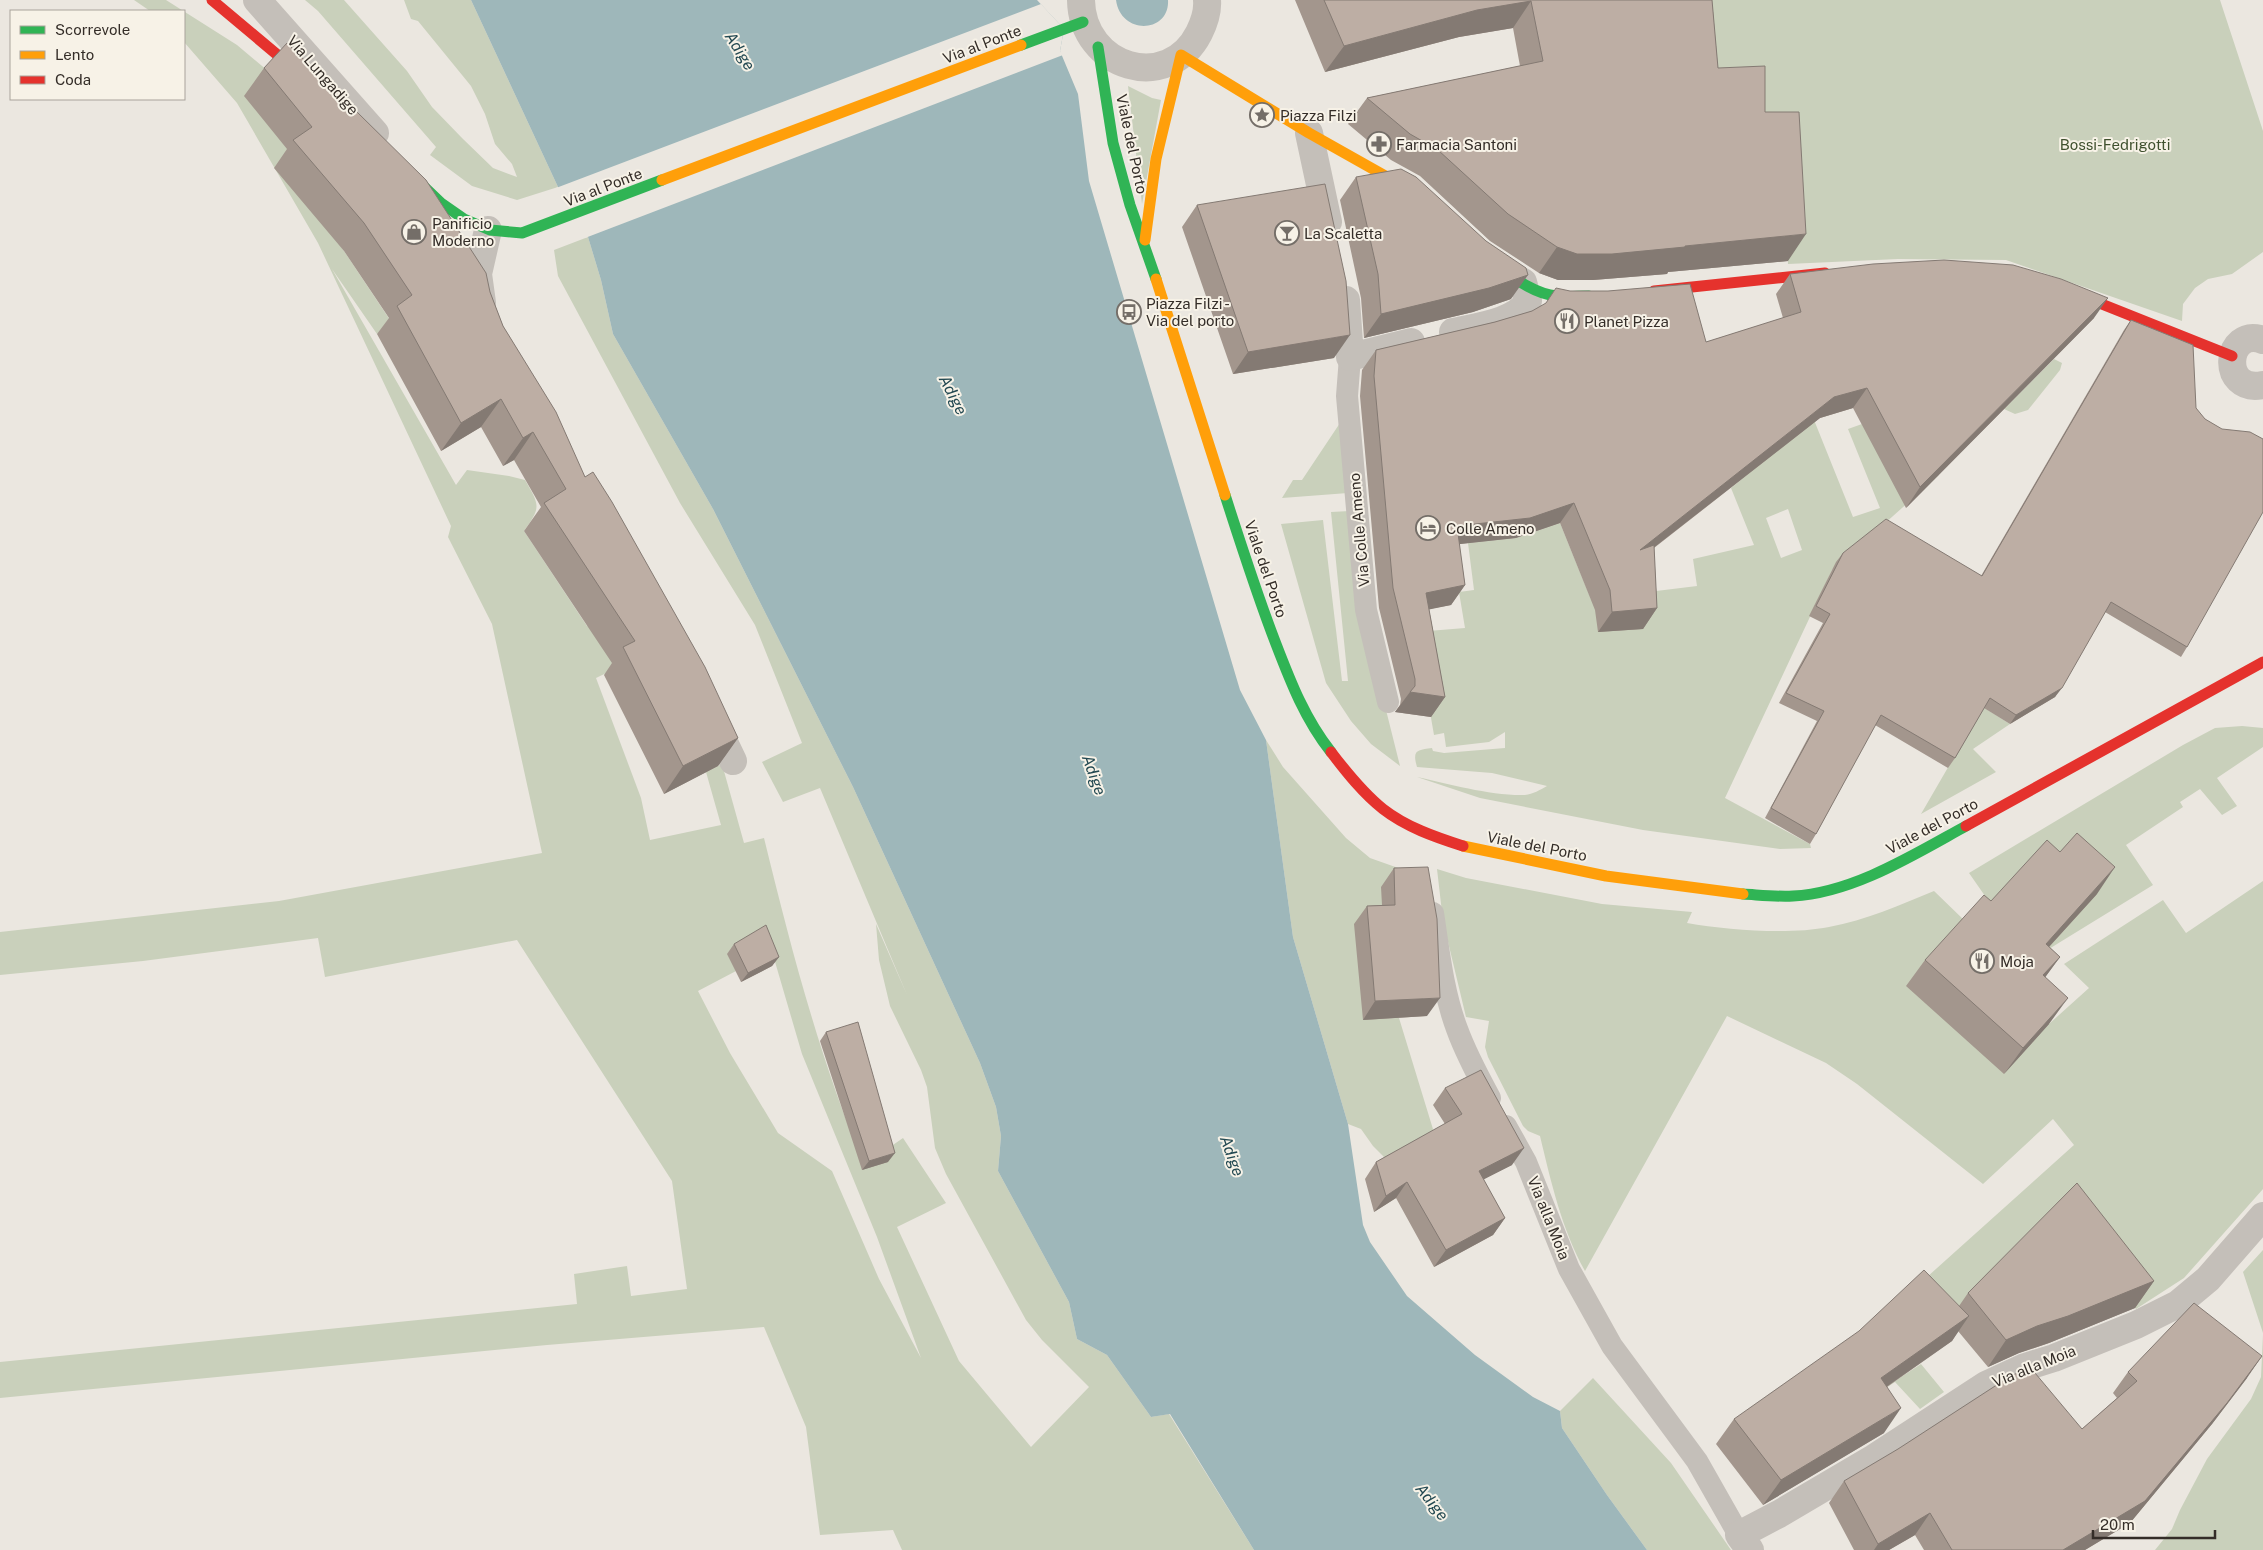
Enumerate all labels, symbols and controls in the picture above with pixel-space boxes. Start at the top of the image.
legend [10,10,185,100]
text: Scorrevole [55,21,130,38]
street label: Via al Ponte [940,21,1024,67]
water label: Adige [721,28,759,74]
street label: Via Lungadige [284,32,362,118]
text: Lento [55,46,94,63]
text: Coda [55,71,91,88]
street label: Viale del Porto [1113,93,1151,195]
place icon: Piazza Filzi [1249,102,1275,128]
place label: Piazza Filzi [1280,107,1356,124]
pharmacy icon: Farmacia Santoni [1366,131,1392,157]
place label: Farmacia Santoni [1396,136,1517,153]
park label: Bossi-Fedrigotti [2060,136,2170,153]
street label: Via al Ponte [561,164,645,210]
place label: Panificio Moderno [432,215,494,249]
shop icon: Panificio Moderno [401,219,427,245]
bar icon: La Scaletta [1274,220,1300,246]
place label: La Scaletta [1304,225,1382,242]
place label: Piazza Filzi - Via del porto [1146,295,1234,329]
bus stop icon: Piazza Filzi - Via del porto [1116,299,1142,325]
restaurant icon: Planet Pizza [1554,308,1580,334]
place label: Planet Pizza [1584,313,1669,330]
water label: Adige [935,372,971,418]
street label: Via Colle Ameno [1346,472,1372,588]
hotel icon: Colle Ameno [1415,515,1441,541]
street label: Viale del Porto [1241,518,1291,620]
place label: Colle Ameno [1446,520,1535,537]
water label: Adige [1078,752,1110,798]
street label: Viale del Porto [1883,795,1981,857]
street label: Viale del Porto [1486,828,1588,864]
restaurant icon: Moja [1969,948,1995,974]
place label: Moja [2000,953,2034,970]
water label: Adige [1216,1133,1248,1179]
street label: Via alla Moia [1525,1174,1573,1262]
street label: Via alla Moia [1990,1342,2078,1390]
water label: Adige [1412,1480,1453,1525]
scale bar [2093,1508,2216,1540]
text: 20 m [2100,1516,2135,1533]

